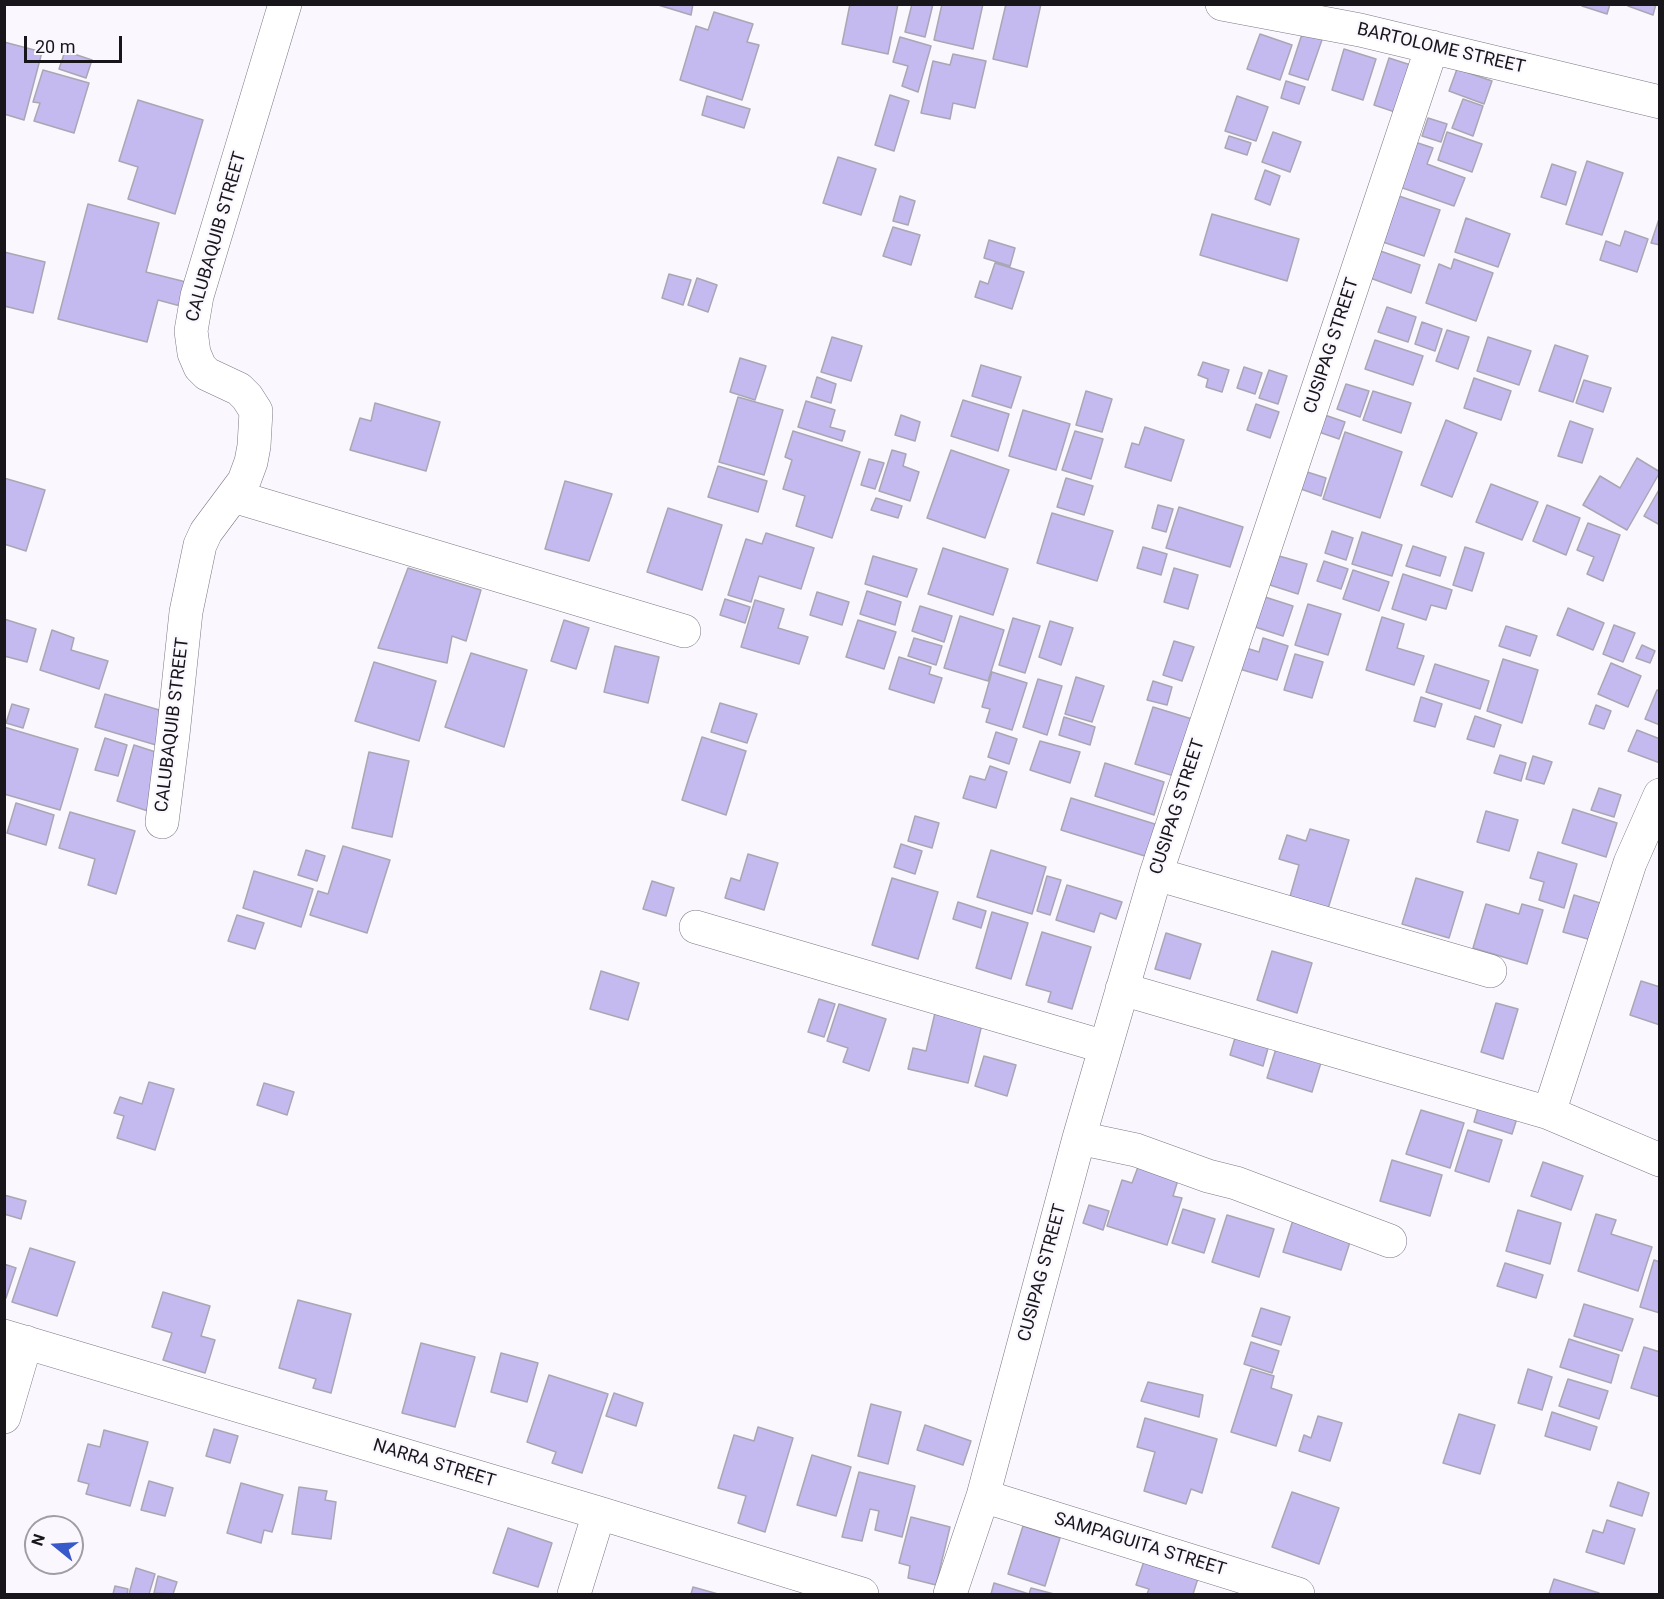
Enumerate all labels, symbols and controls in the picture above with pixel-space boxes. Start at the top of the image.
street label: BARTOLOME STREET [1355,19,1527,79]
scale bar [27,24,124,62]
text: 20 m [35,36,75,57]
street label: CALUBAQUIB STREET [182,150,252,324]
street label: CUSIPAG STREET [1300,275,1364,417]
street label: CALUBAQUIB STREET [152,636,194,814]
street label: CUSIPAG STREET [1146,736,1210,878]
street label: CUSIPAG STREET [1014,1202,1072,1344]
street label: NARRA STREET [370,1435,498,1493]
street label: SAMPAGUITA STREET [1051,1509,1229,1581]
north arrow [24,1515,84,1575]
text: N [28,1532,49,1548]

